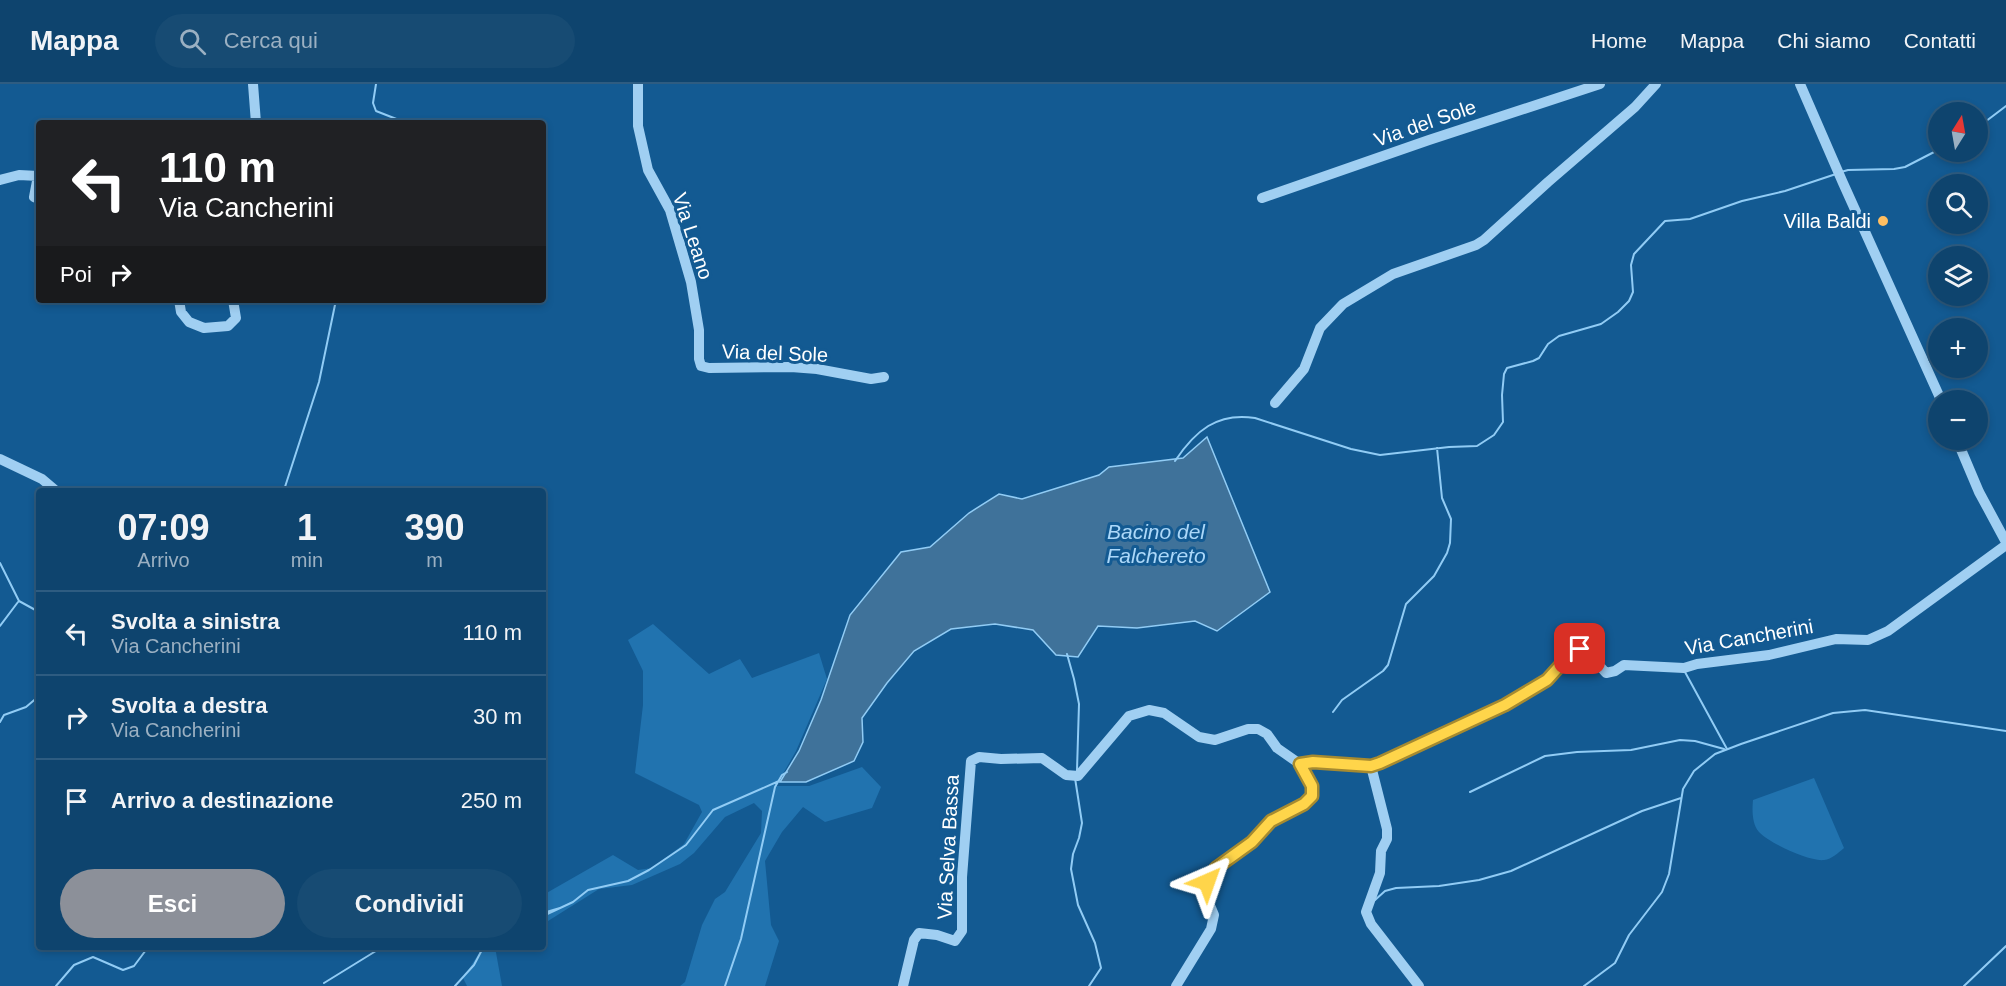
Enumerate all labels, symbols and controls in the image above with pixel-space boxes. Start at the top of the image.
search box [155,14,575,68]
text: Mappa [30,25,119,56]
icon: search [176,25,209,58]
text: Cerca qui [224,28,318,53]
text: Home [1591,29,1647,52]
text: Mappa [1680,29,1744,52]
text: Chi siamo [1777,29,1871,52]
text: Contatti [1904,29,1976,52]
street label: Via del Sole [1371,95,1479,151]
north arrow [1928,102,1988,162]
map controls [1928,102,1988,450]
icon: left [60,144,138,222]
text: 110 m [159,144,276,191]
button: search [1928,174,1988,234]
street label: Via Leano [669,190,717,282]
text: Via Cancherini [159,193,334,223]
place label: Villa Baldi [1784,210,1871,232]
marker: Villa Baldi [1876,214,1890,228]
button: layers [1928,246,1988,306]
icon: right [104,258,137,291]
text: Poi [60,262,92,287]
button: + [1928,318,1988,378]
street label: Via del Sole [721,340,829,366]
button: − [1928,390,1988,450]
text: 07:09 [117,507,209,548]
text: 1 [297,507,317,548]
text: 390 [404,507,465,548]
water label: Bacino del Falchereto [1106,520,1206,567]
text: Arrivo [137,549,190,571]
text: min [291,549,323,571]
text: m [426,549,443,571]
text: Svolta a sinistra [111,609,280,634]
street label: Via Cancherini [1683,615,1815,659]
icon: left [60,617,93,650]
text: 110 m [462,620,522,645]
pin [1554,623,1605,674]
icon: arrive [1563,632,1596,665]
text: Via Cancherini [111,635,241,657]
text: Svolta a destra [111,693,268,718]
icon: right [60,701,93,734]
text: 30 m [473,704,522,729]
text: Via Cancherini [111,719,241,741]
street label: Via Selva Bassa [933,773,963,920]
icon: arrive [60,785,93,818]
text: Arrivo a destinazione [111,788,334,813]
text: 250 m [461,788,522,813]
position arrow [1175,850,1239,914]
button: Esci [60,869,285,938]
button: Condividi [297,869,522,938]

